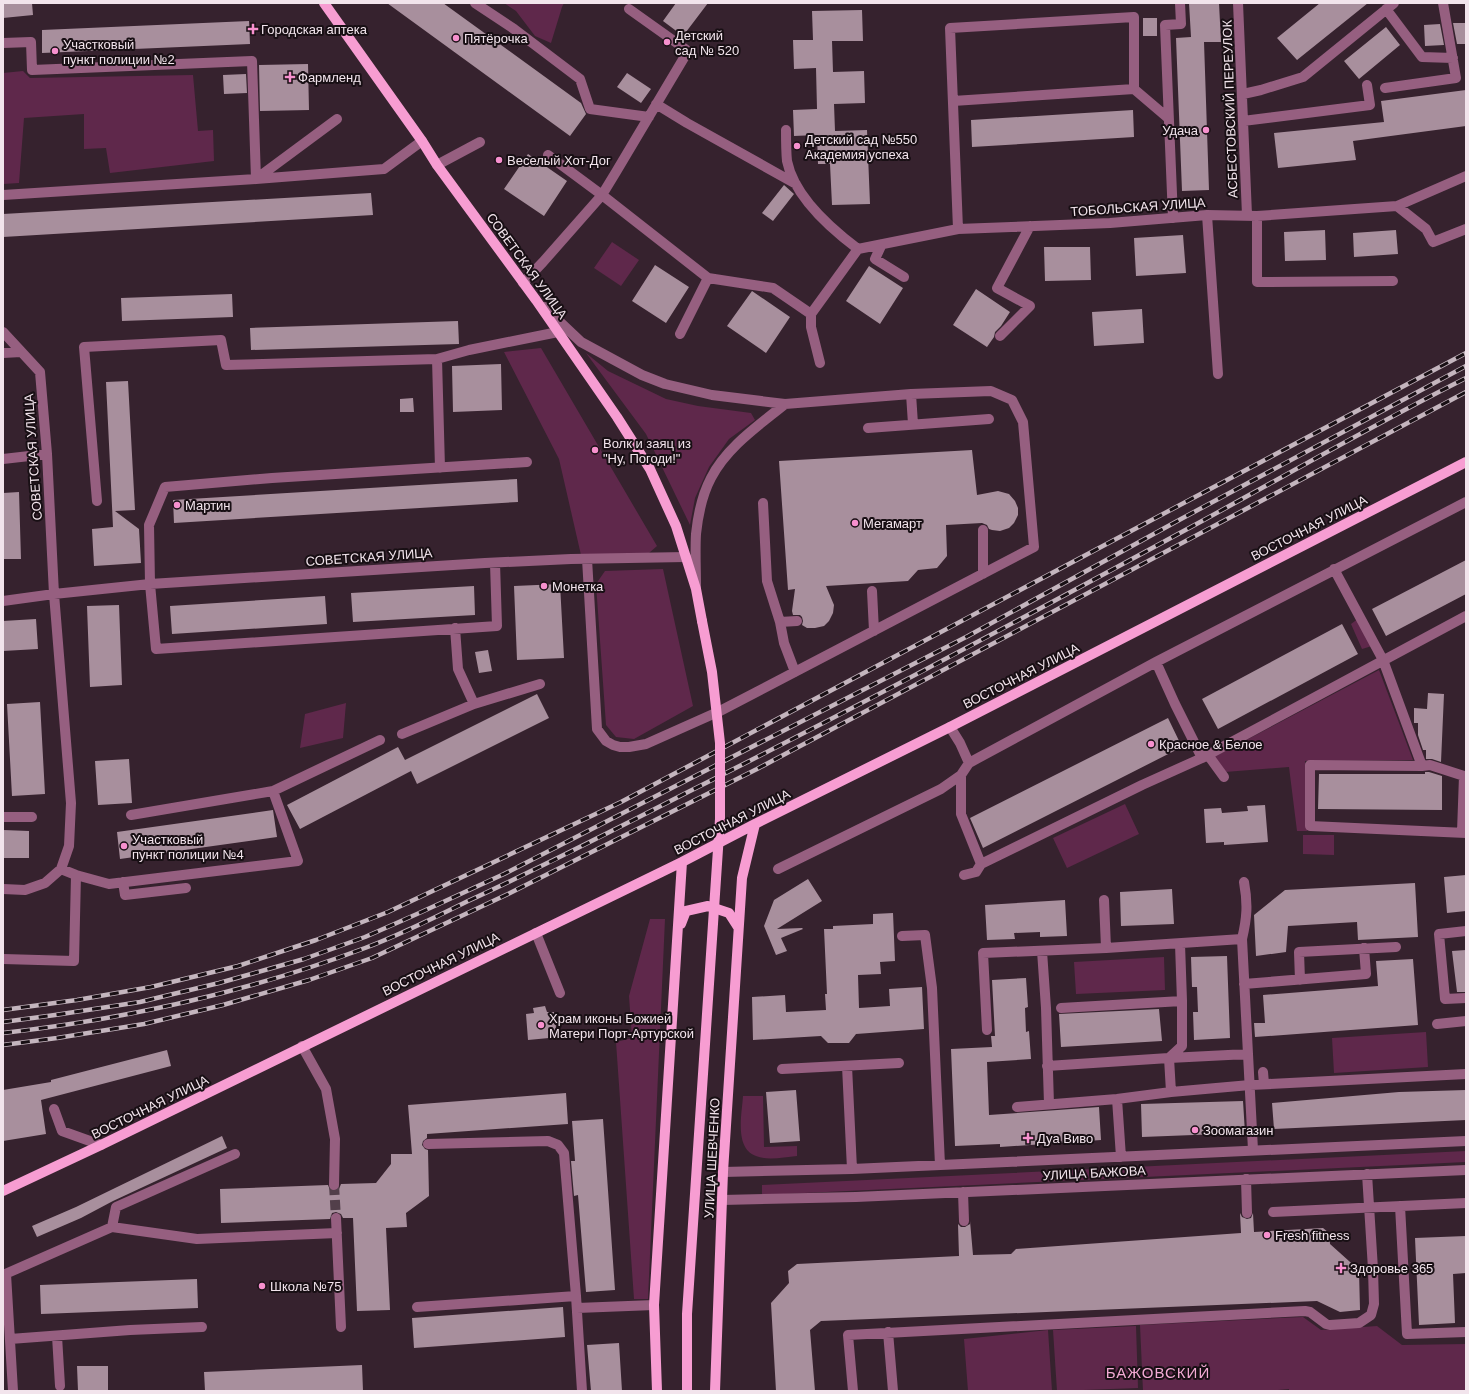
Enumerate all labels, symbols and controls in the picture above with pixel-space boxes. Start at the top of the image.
street label: АСБЕСТОВСКИЙ ПЕРЕУЛОК [1219,19,1241,198]
place label: Городская аптека [261,22,368,37]
marker: Городская аптека [248,24,258,34]
place label: Детский сад № 520 [675,28,739,58]
place label: Пятёрочка [464,31,528,46]
marker: Пятёрочка [451,33,461,43]
place label: Участковый пункт полиции №2 [63,37,175,67]
marker: Детский сад № 520 [662,37,672,47]
marker: Участковый пункт полиции №2 [50,46,60,56]
place label: Фармленд [298,70,361,85]
marker: Фармленд [285,72,295,82]
place label: Удача [1162,123,1199,138]
marker: Удача [1201,125,1211,135]
place label: Детский сад №550 Академия успеха [805,132,917,162]
marker: Детский сад №550 Академия успеха [792,141,802,151]
place label: Веселый Хот-Дог [507,153,611,168]
marker: Веселый Хот-Дог [494,155,504,165]
street label: ТОБОЛЬСКАЯ УЛИЦА [1070,195,1206,219]
street label: СОВЕТСКАЯ УЛИЦА [484,210,571,322]
street label: СОВЕТСКАЯ УЛИЦА [21,393,45,521]
place label: Волк и заяц из "Ну, Погоди!" [603,436,691,466]
marker: Волк и заяц из "Ну, Погоди!" [590,445,600,455]
street label: ВОСТОЧНАЯ УЛИЦА [1248,492,1370,564]
place label: Мартин [185,498,231,513]
marker: Мартин [172,500,182,510]
place label: Мегамарт [863,516,922,531]
marker: Мегамарт [850,518,860,528]
street label: СОВЕТСКАЯ УЛИЦА [305,545,433,569]
place label: Монетка [552,579,604,594]
marker: Монетка [539,581,549,591]
street label: ВОСТОЧНАЯ УЛИЦА [960,640,1082,712]
place label: Красное & Белое [1159,737,1263,752]
marker: Красное & Белое [1146,739,1156,749]
street label: ВОСТОЧНАЯ УЛИЦА [671,786,793,858]
place label: Участковый пункт полиции №4 [132,832,244,862]
marker: Участковый пункт полиции №4 [119,841,129,851]
street label: ВОСТОЧНАЯ УЛИЦА [380,929,502,999]
place label: Храм иконы Божией Матери Порт-Артурской [549,1011,694,1041]
marker: Храм иконы Божией Матери Порт-Артурской [536,1020,546,1030]
street label: ВОСТОЧНАЯ УЛИЦА [89,1072,211,1142]
street label: УЛИЦА ШЕВЧЕНКО [701,1097,723,1219]
place label: Зоомагазин [1203,1123,1273,1138]
marker: Зоомагазин [1190,1125,1200,1135]
place label: Дуа Виво [1037,1131,1093,1146]
marker: Дуа Виво [1022,1132,1034,1144]
street label: УЛИЦА БАЖОВА [1042,1163,1146,1183]
place label: Fresh fitness [1275,1228,1350,1243]
marker: Fresh fitness [1262,1230,1272,1240]
place label: Здоровье 365 [1350,1261,1433,1276]
marker: Здоровье 365 [1335,1262,1347,1274]
place label: Школа №75 [270,1279,342,1294]
marker: Школа №75 [257,1281,267,1291]
district label: БАЖОВСКИЙ [1106,1364,1210,1381]

